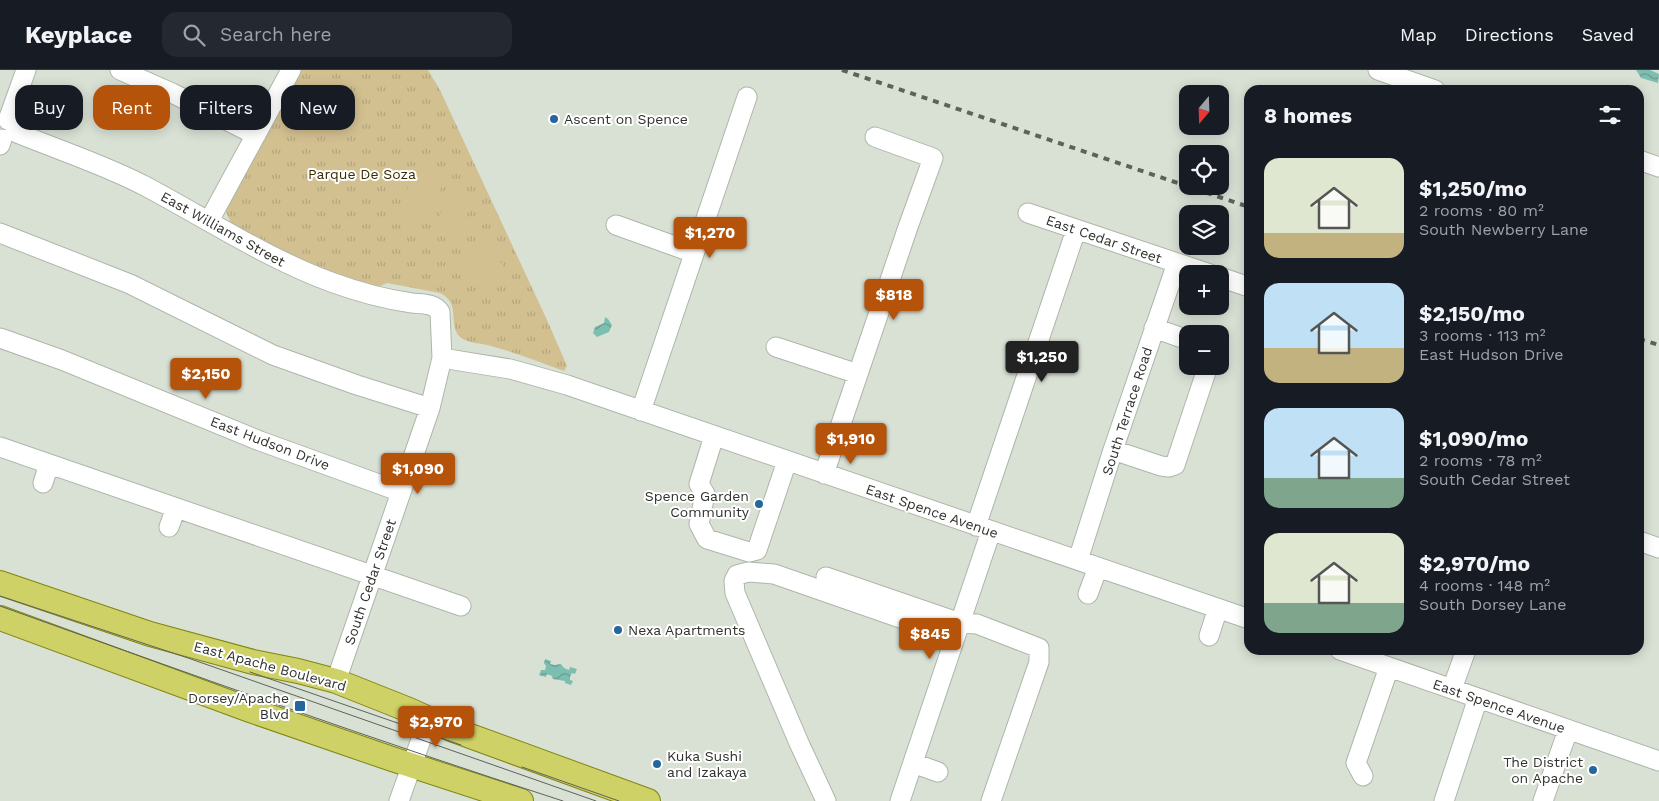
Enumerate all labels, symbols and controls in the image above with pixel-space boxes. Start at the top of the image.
search box [162,12,512,57]
text: Keyplace [25,21,132,49]
icon: search [180,21,208,49]
text: Search here [220,23,331,46]
text: Map [1400,24,1437,45]
text: Directions [1465,24,1554,45]
text: Saved [1582,24,1634,45]
chip: Buy [15,85,83,130]
chip: Rent [93,85,170,130]
chip: Filters [180,85,271,130]
chip: New [281,85,355,130]
north arrow [1179,85,1229,135]
map controls [1179,85,1229,375]
icon: filters [1596,101,1624,129]
text: 8 homes [1264,103,1352,128]
place label: Ascent on Spence [564,111,688,127]
marker: Ascent on Spence [548,113,560,125]
button: locate [1179,145,1229,195]
park label: Parque De Soza [308,166,416,182]
text: $1,250/mo [1419,176,1527,201]
icon: home [1304,178,1364,238]
street label: East Williams Street [158,188,288,270]
text: 2 rooms · 80 m² [1419,201,1544,220]
button: layers [1179,205,1229,255]
street label: East Cedar Street [1044,212,1164,266]
pin: $1,270 [669,216,751,259]
text: South Newberry Lane [1419,220,1588,239]
text: $1,270 [685,223,735,242]
button: + [1179,265,1229,315]
pin: $818 [864,278,924,321]
text: $818 [875,285,913,304]
text: $2,150/mo [1419,301,1525,326]
icon: home [1304,303,1364,363]
button: − [1179,325,1229,375]
text: 3 rooms · 113 m² [1419,326,1546,345]
pin: $1,250 [1001,340,1083,383]
street label: South Terrace Road [1099,345,1155,477]
text: East Hudson Drive [1419,345,1564,364]
text: $1,250 [1017,347,1067,366]
pin: $2,150 [165,358,247,400]
text: $2,150 [181,364,231,383]
street label: East Hudson Drive [208,413,332,473]
pin: $1,910 [810,422,892,465]
text: $1,090/mo [1419,426,1528,451]
icon: home [1304,428,1364,488]
text: $1,910 [827,429,875,448]
text: 2 rooms · 78 m² [1419,451,1542,470]
pin: $1,090 [377,452,459,495]
text: $1,090 [392,459,444,478]
text: South Cedar Street [1419,470,1570,489]
street label: East Spence Avenue [864,481,1000,541]
place label: Spence Garden Community [645,488,750,520]
marker: Spence Garden Community [753,498,765,510]
street label: South Cedar Street [341,517,399,647]
text: $2,970/mo [1419,551,1530,576]
icon: home [1304,553,1364,613]
text: 4 rooms · 148 m² [1419,576,1550,595]
text: South Dorsey Lane [1419,595,1566,614]
pin: $845 [900,618,960,660]
place label: Nexa Apartments [628,622,745,638]
marker: Nexa Apartments [612,624,624,636]
text: $845 [910,624,950,643]
street label: East Apache Boulevard [192,638,348,694]
street label: East Spence Avenue [1431,676,1567,736]
place label: Dorsey/Apache Blvd [188,690,289,722]
marker: Dorsey/Apache Blvd [293,699,307,713]
pin: $2,970 [395,706,477,748]
text: $2,970 [409,712,463,731]
place label: Kuka Sushi and Izakaya [667,748,747,780]
place label: The District on Apache [1503,754,1583,786]
marker: Kuka Sushi and Izakaya [651,758,663,770]
marker: The District on Apache [1587,764,1599,776]

